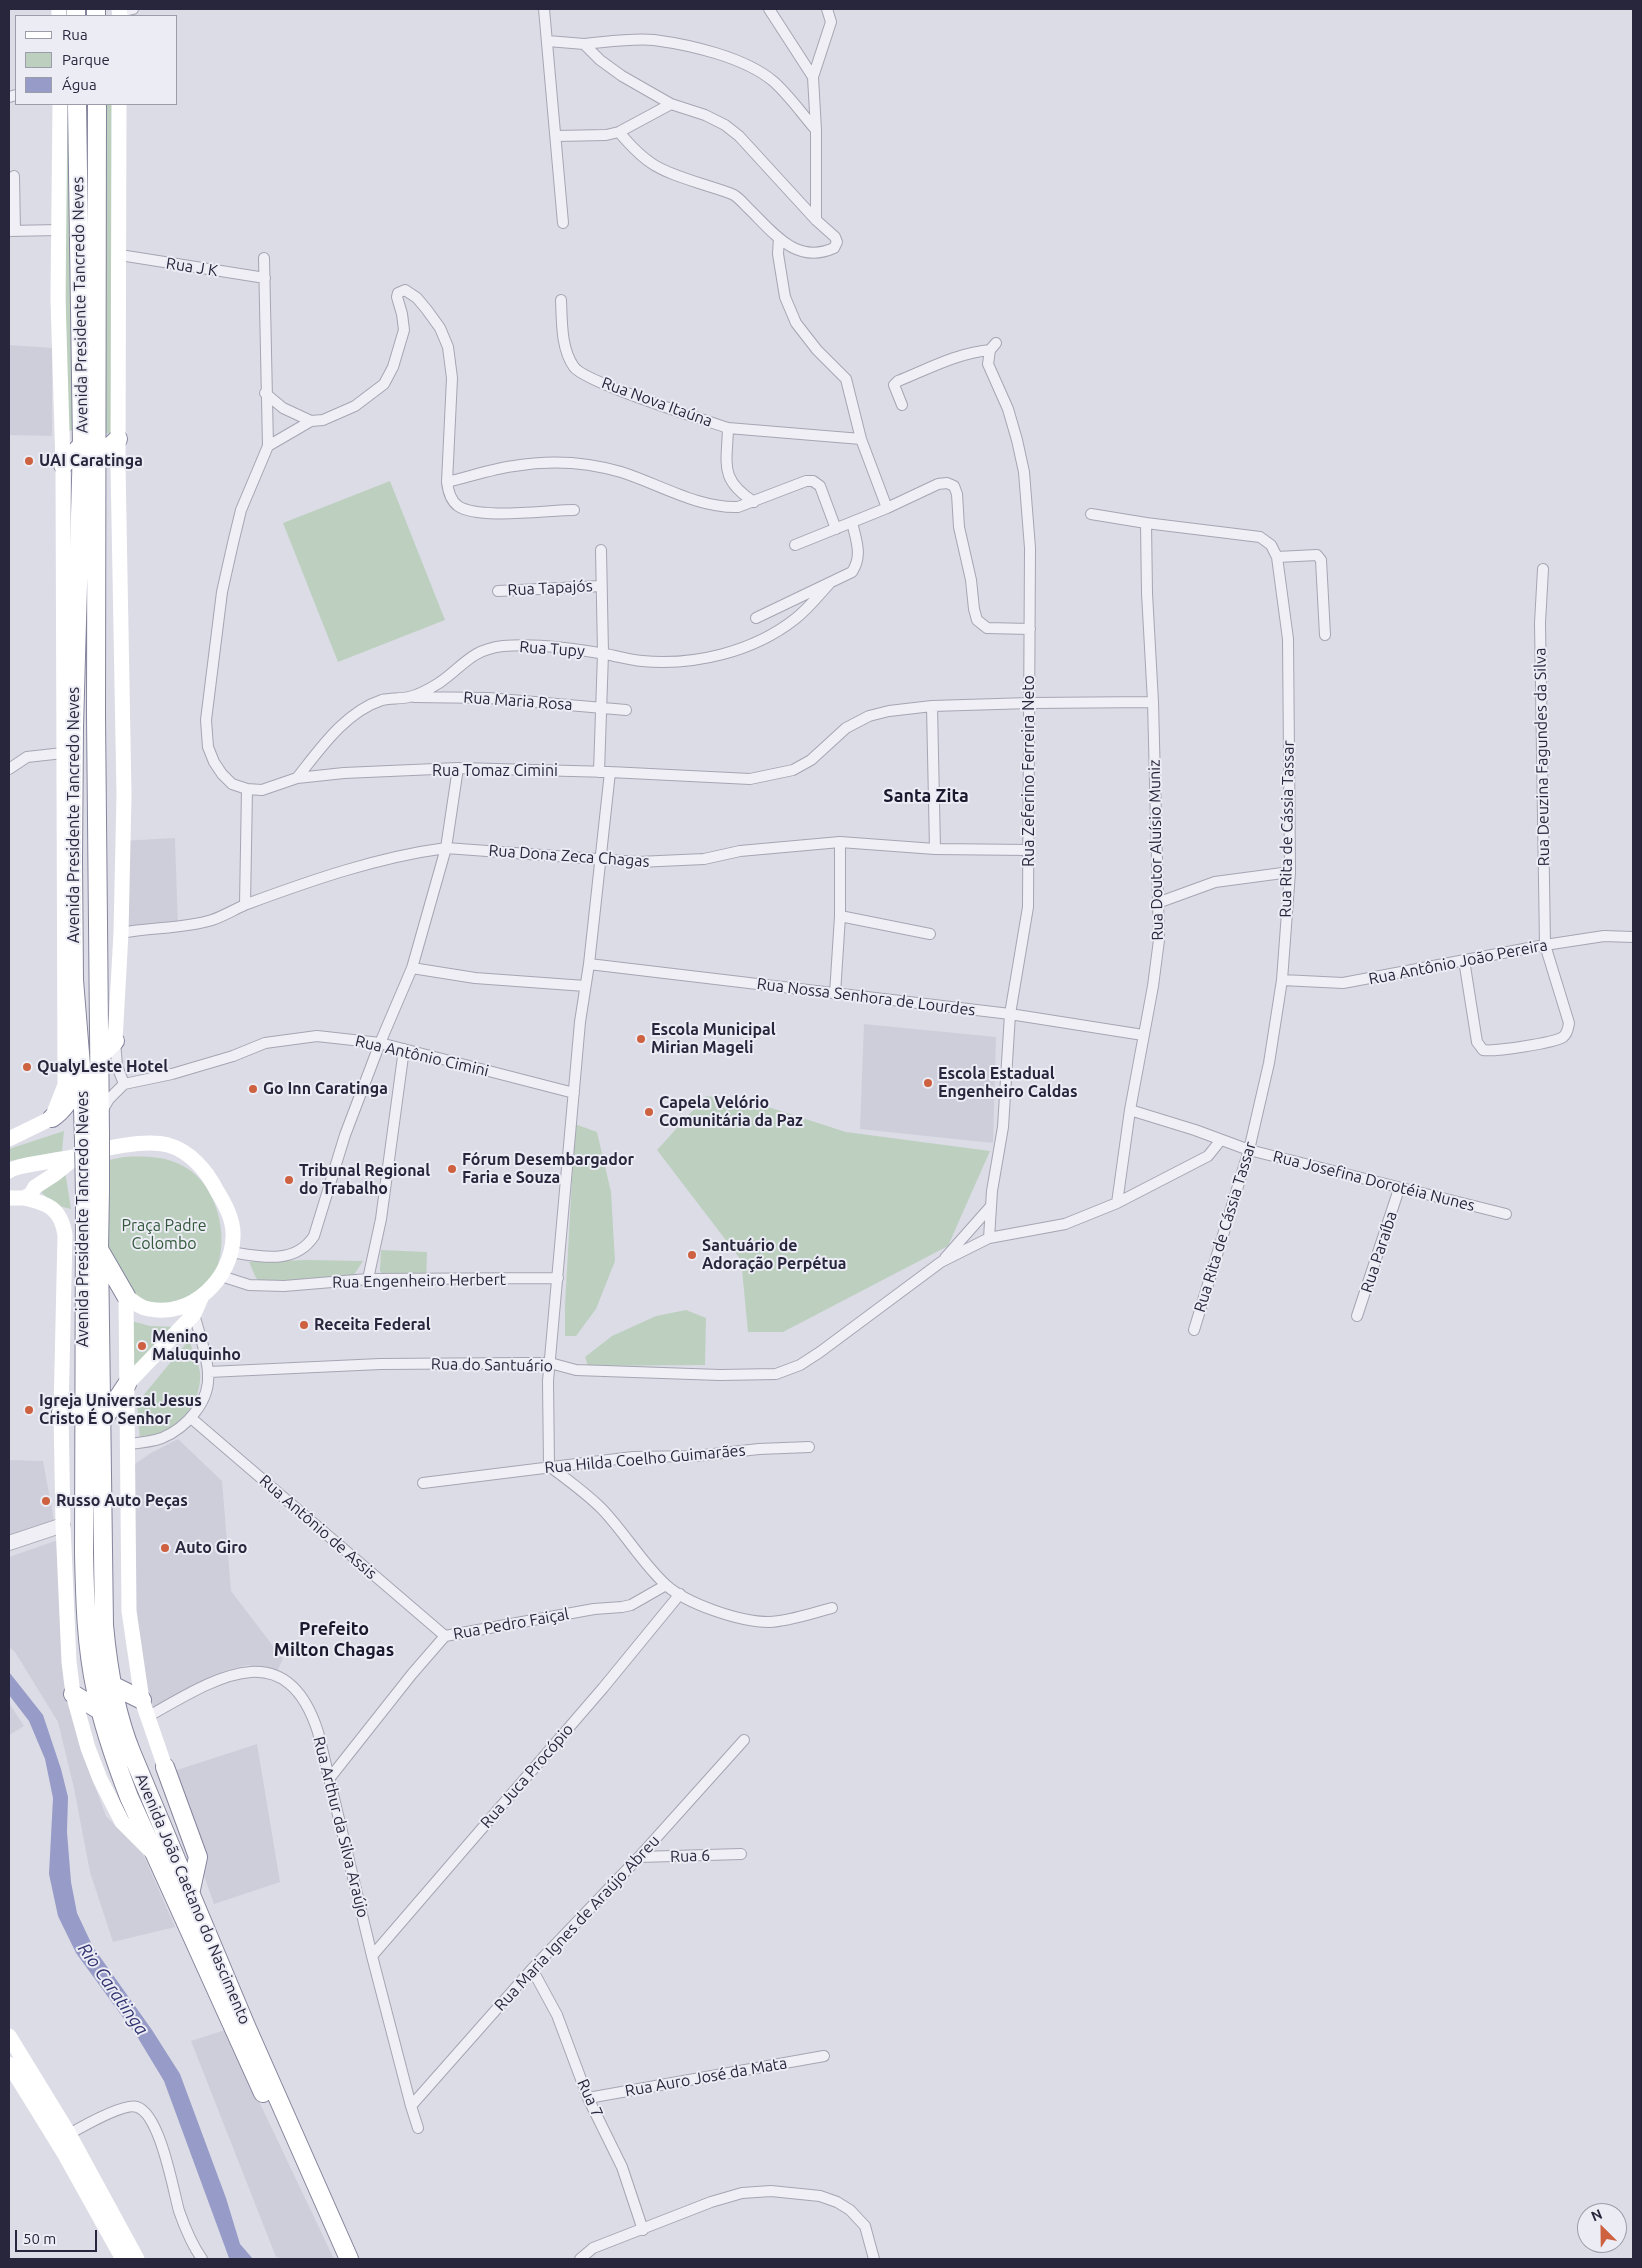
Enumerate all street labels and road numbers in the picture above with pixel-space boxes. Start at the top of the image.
street label: Avenida Presidente Tancredo Neves [68,177,92,433]
street label: Rua J K [165,253,219,281]
street label: Rua Nova Itaúna [599,373,715,431]
street label: Rua Tapajós [507,576,593,600]
street label: Rua Tupy [519,637,585,661]
street label: Rua Deuzina Fagundes da Silva [1530,648,1554,866]
street label: Rua Zeferino Ferreira Neto [1019,675,1039,867]
street label: Avenida Presidente Tancredo Neves [64,687,84,943]
street label: Rua Maria Rosa [463,688,573,714]
street label: Rua Rita de Cássia Tassar [1276,740,1298,918]
street label: Rua Doutor Aluísio Muniz [1145,759,1167,941]
street label: Rua Tomaz Cimini [432,761,558,781]
street label: Rua Dona Zeca Chagas [488,841,650,871]
street label: Rua Antônio João Pereira [1367,935,1549,989]
street label: Rua Nossa Senhora de Lourdes [756,974,976,1020]
street label: Rua Antônio Cimini [353,1031,491,1081]
street label: Avenida Presidente Tancredo Neves [73,1091,93,1347]
street label: Rua Rita de Cássia Tassar [1190,1139,1260,1315]
street label: Rua Josefina Dorotéia Nunes [1271,1147,1477,1215]
street label: Rua Paraíba [1357,1209,1401,1295]
street label: Rua Engenheiro Herbert [332,1270,506,1292]
street label: Rua do Santuário [431,1354,553,1376]
street label: Rua Hilda Coelho Guimarães [544,1441,746,1477]
street label: Rua Antônio de Assis [255,1471,381,1583]
street label: Rua Pedro Faiçal [452,1604,570,1644]
street label: Rua Juca Procópio [477,1720,577,1832]
street label: Rua Arthur da Silva Araújo [309,1734,373,1920]
street label: Avenida João Caetano do Nascimento [131,1771,255,2027]
street label: Rua Maria Ignes de Araújo Abreu [490,1831,664,2015]
street label: Rua 6 [670,1846,710,1866]
street label: Rua Auro José da Mata [624,2053,788,2101]
street label: Rua 7 [573,2076,607,2120]

